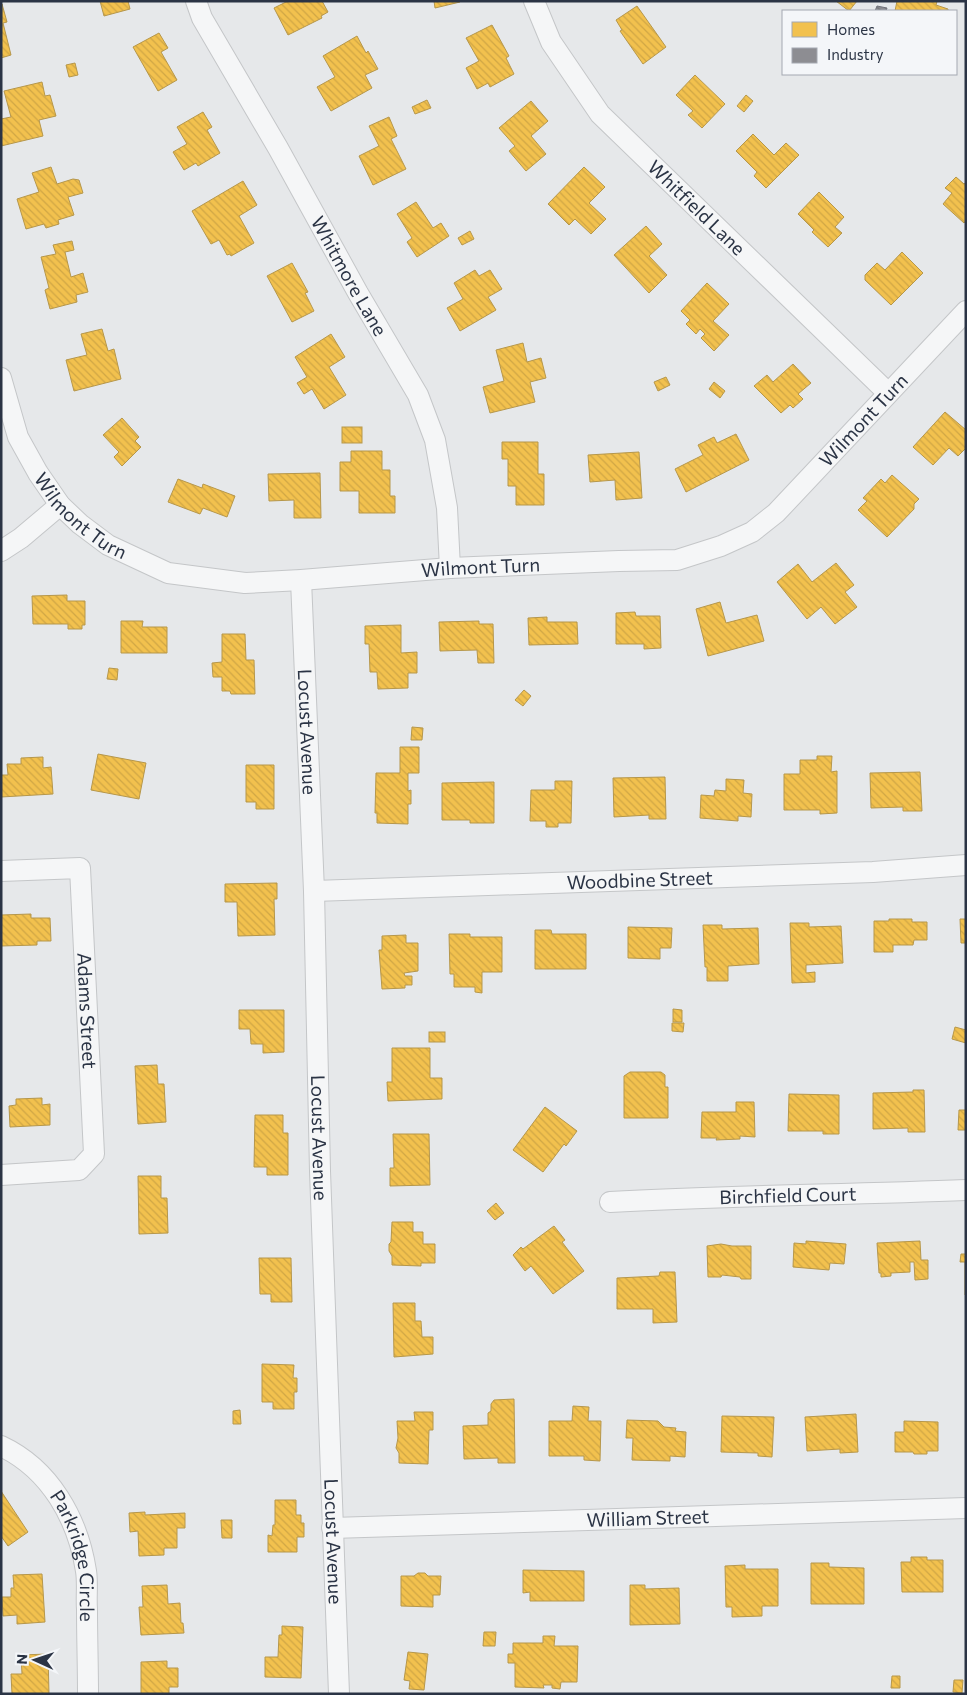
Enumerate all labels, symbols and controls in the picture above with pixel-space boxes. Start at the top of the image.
legend [782,10,957,75]
text: Homes [827,20,875,38]
text: Industry [827,45,884,63]
street label: Whitfield Lane [644,155,750,260]
street label: Whitmore Lane [307,212,392,340]
street label: Wilmont Turn [814,368,912,471]
street label: Wilmont Turn [30,468,131,563]
street label: Wilmont Turn [420,552,540,581]
street label: Locust Avenue [294,669,322,795]
street label: Woodbine Street [566,865,713,893]
street label: Adams Street [73,952,102,1070]
street label: Locust Avenue [307,1075,333,1201]
street label: Birchfield Court [719,1182,857,1208]
street label: Locust Avenue [320,1478,348,1605]
street label: Parkridge Circle [46,1485,99,1622]
street label: William Street [586,1504,710,1531]
north arrow [10,1635,60,1685]
text: N [13,1654,30,1665]

